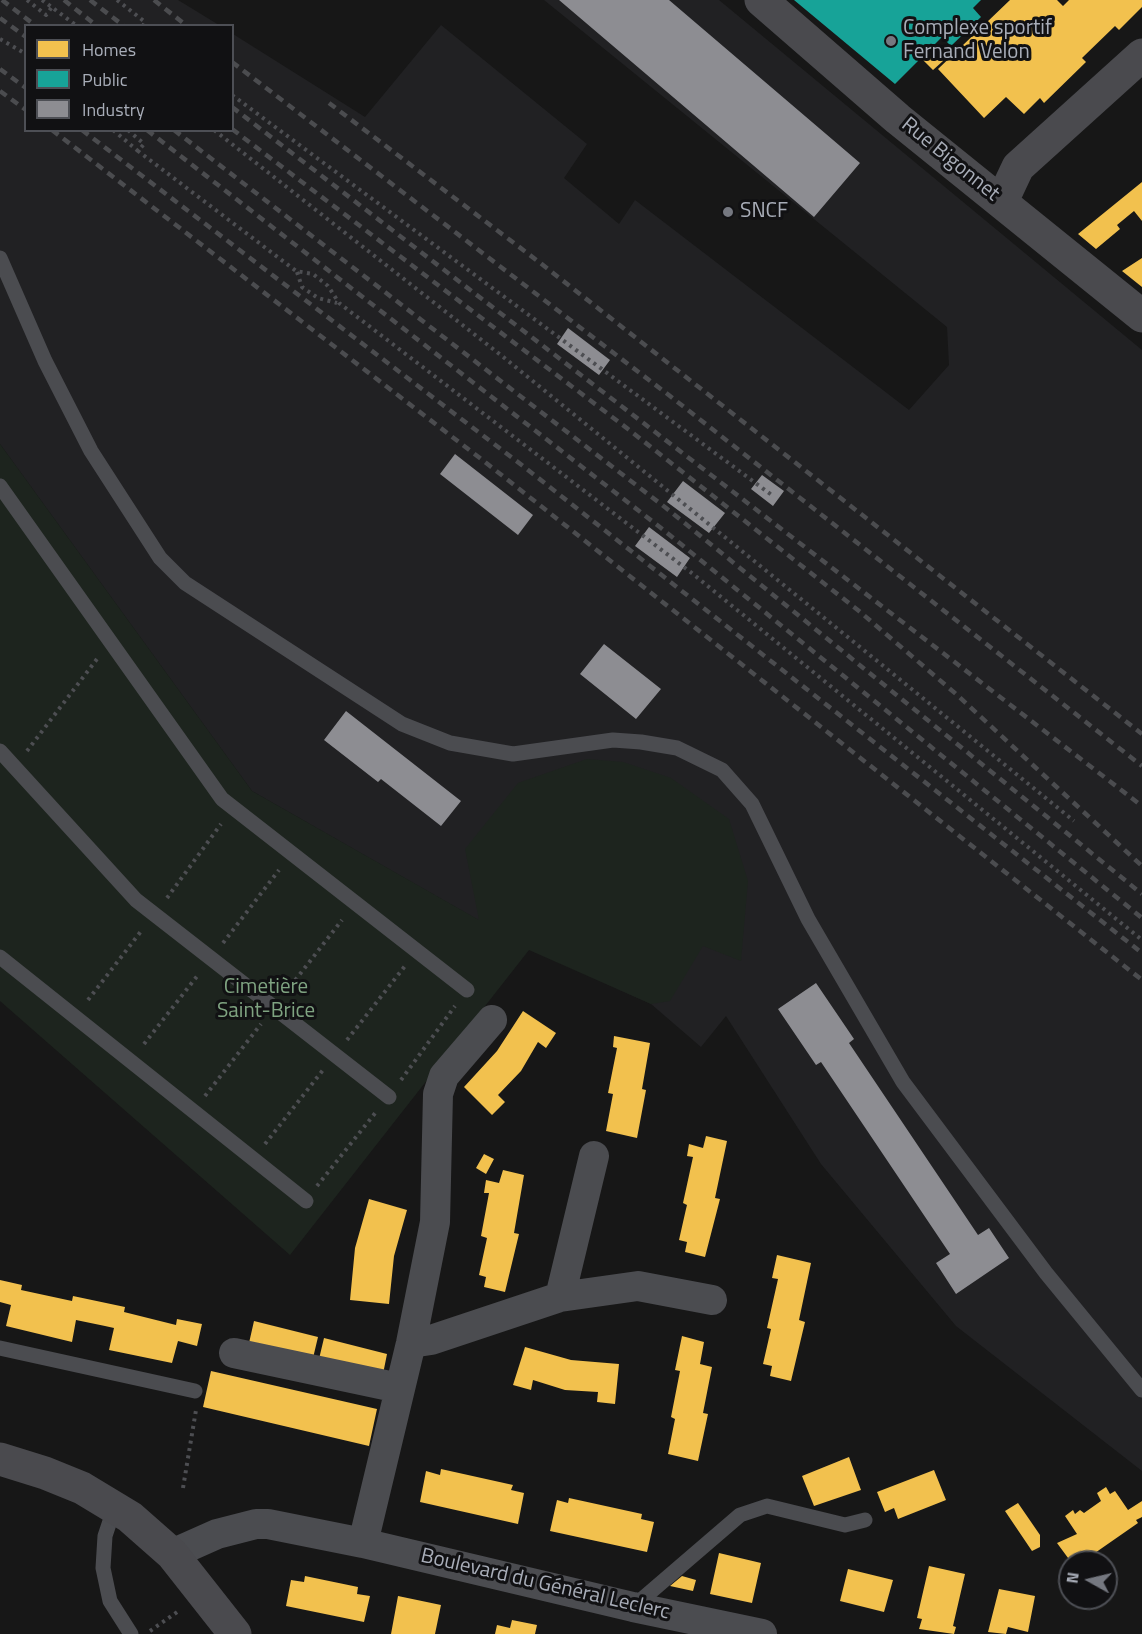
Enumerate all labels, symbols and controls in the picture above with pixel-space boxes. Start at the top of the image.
place label: Complexe sportif Fernand Velon [903,16,1052,66]
legend [24,24,234,132]
marker: Complexe sportif Fernand Velon [884,34,898,48]
text: Homes [82,36,136,63]
text: Public [82,66,128,93]
text: Industry [82,96,145,123]
street label: Rue Bigonnet [896,113,1004,207]
place label: SNCF [740,199,788,225]
marker: SNCF [721,205,735,219]
park label: Cimetière Saint-Brice [217,975,315,1025]
street label: Boulevard du Général Leclerc [418,1544,672,1626]
north arrow [1058,1550,1118,1610]
text: N [1060,1571,1085,1585]

